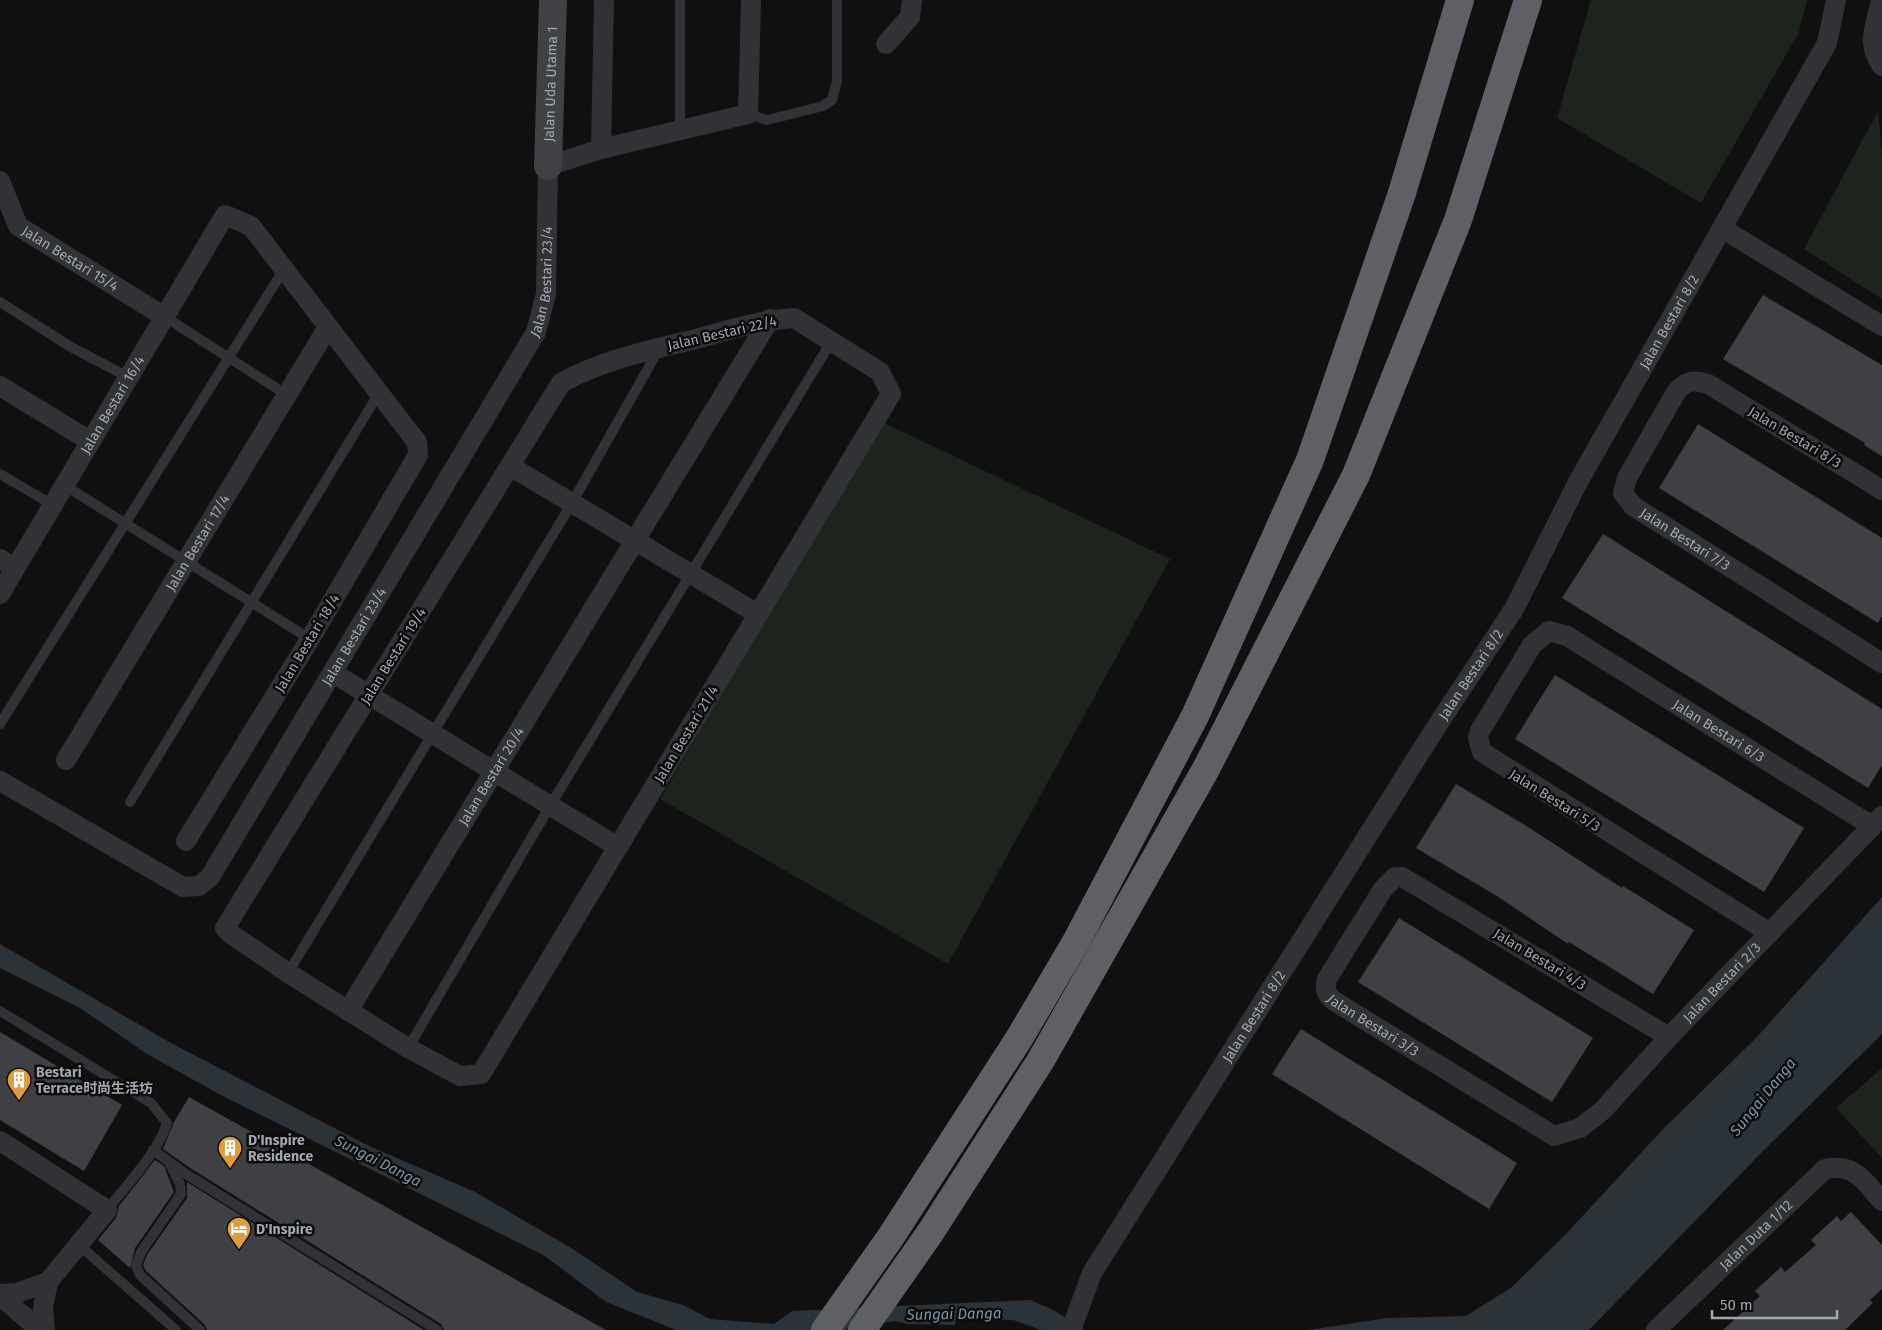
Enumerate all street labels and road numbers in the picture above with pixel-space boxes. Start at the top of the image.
street label: Jalan Uda Utama 1 [541,26,561,142]
street label: Jalan Bestari 15/4 [19,222,122,295]
street label: Jalan Bestari 23/4 [527,226,556,340]
street label: Jalan Bestari 8/2 [1636,272,1703,372]
street label: Jalan Bestari 22/4 [666,313,779,354]
street label: Jalan Bestari 16/4 [77,353,149,457]
street label: Jalan Bestari 8/3 [1745,403,1844,472]
street label: Jalan Bestari 17/4 [162,491,234,594]
street label: Jalan Bestari 7/3 [1637,505,1733,574]
street label: Jalan Bestari 23/4 [318,584,390,689]
street label: Jalan Bestari 18/4 [271,591,344,695]
street label: Jalan Bestari 19/4 [357,604,430,708]
street label: Jalan Bestari 8/2 [1435,626,1507,723]
street label: Jalan Bestari 21/4 [651,682,722,786]
street label: Jalan Bestari 6/3 [1670,696,1767,766]
street label: Jalan Bestari 20/4 [455,724,528,829]
street label: Jalan Bestari 5/3 [1506,766,1603,835]
street label: Jalan Bestari 4/3 [1491,925,1589,994]
street label: Jalan Bestari 2/3 [1680,939,1764,1026]
street label: Jalan Bestari 8/2 [1219,968,1289,1066]
street label: Jalan Bestari 3/3 [1323,991,1422,1060]
street label: Jalan Duta 1/12 [1716,1196,1796,1274]

